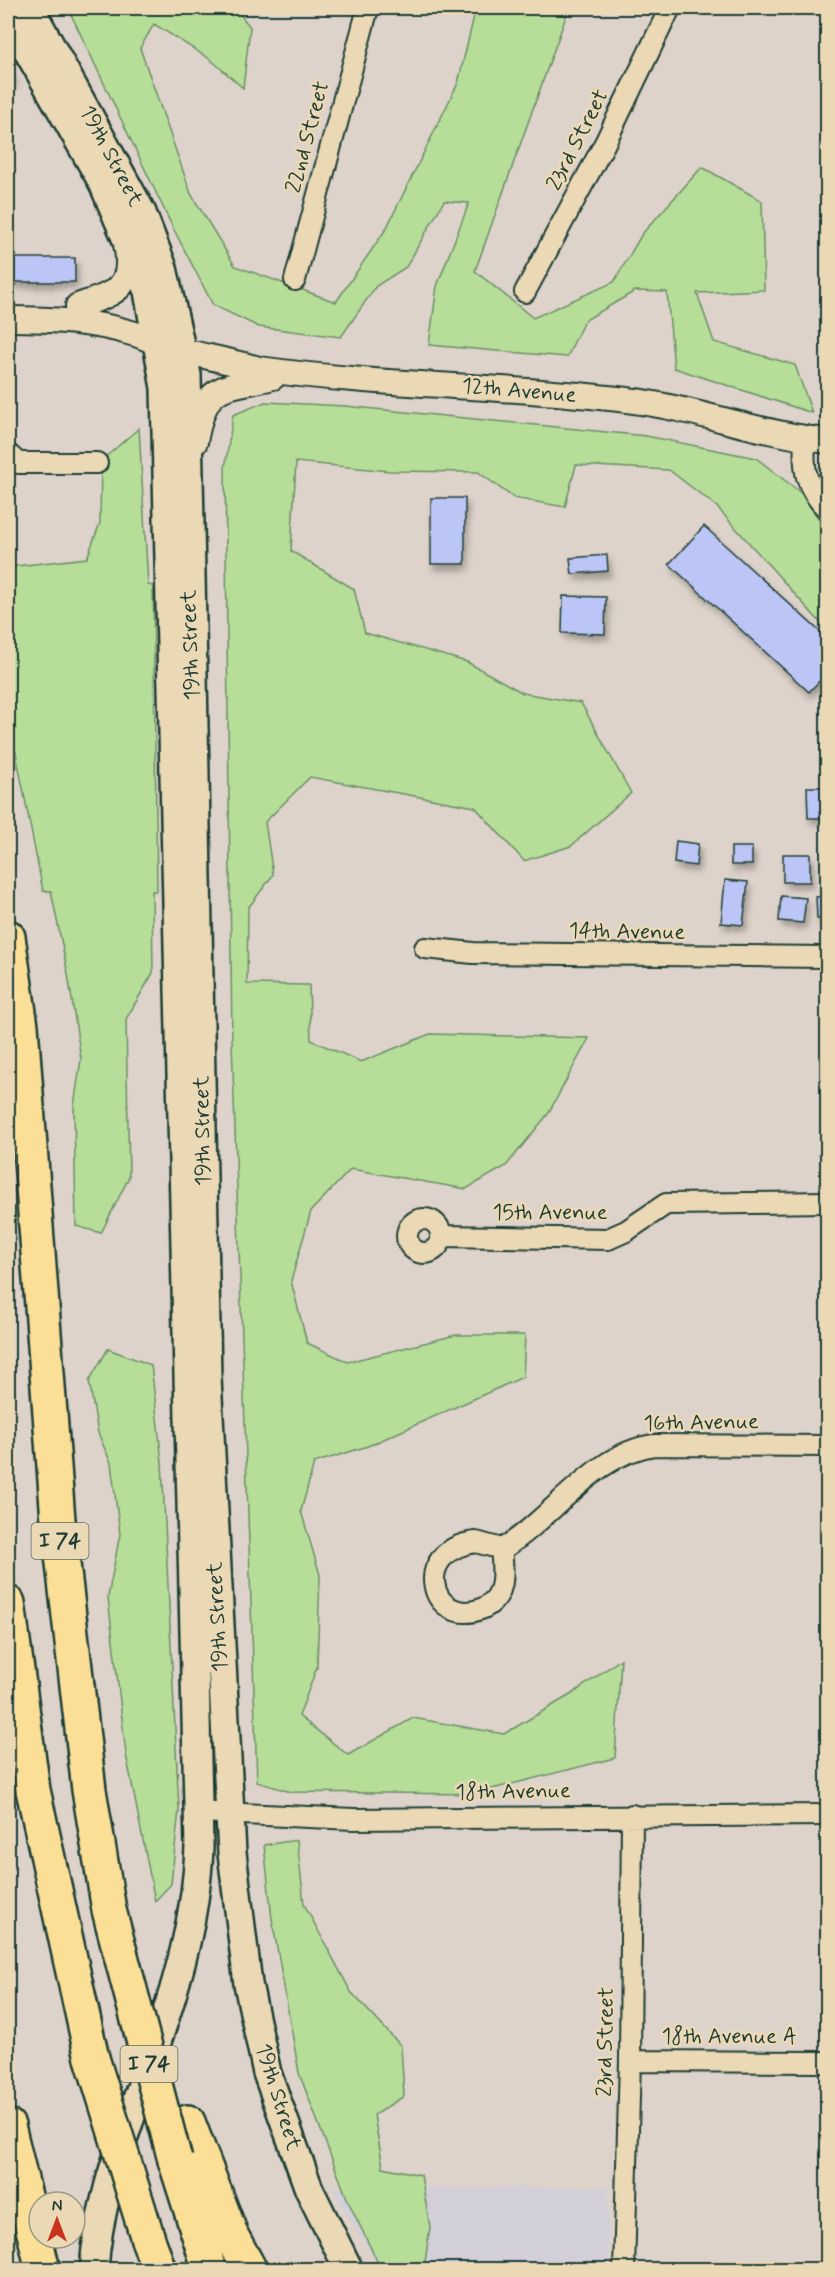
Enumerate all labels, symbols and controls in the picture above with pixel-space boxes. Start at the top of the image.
street label: 22nd Street [280,78,336,196]
street label: 23rd Street [541,85,615,195]
street label: 19th Street [73,101,149,211]
street label: 12th Avenue [461,372,578,410]
street label: 19th Street [175,589,207,701]
street label: 14th Avenue [568,917,686,947]
street label: 19th Street [188,1075,218,1186]
street label: 15th Avenue [493,1199,608,1227]
street label: 16th Avenue [643,1408,759,1438]
road number: I 74 [32,1523,88,1559]
street label: 19th Street [201,1561,235,1673]
street label: 18th Avenue [455,1777,571,1807]
street label: 23rd Street [591,1987,621,2097]
street label: 18th Avenue A [661,2023,797,2051]
street label: 19th Street [248,2040,308,2154]
road number: I 74 [120,2046,178,2082]
north arrow [27,2190,87,2250]
text: N [52,2196,62,2217]

